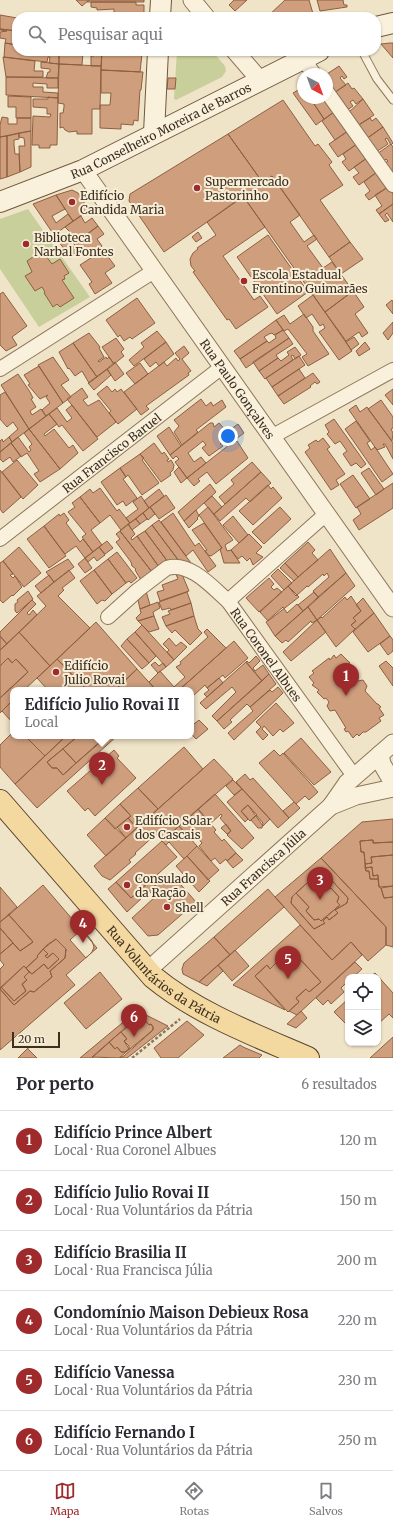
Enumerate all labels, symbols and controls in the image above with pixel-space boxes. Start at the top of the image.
search box [12,12,381,56]
icon: search [26,23,48,45]
text: Pesquisar aqui [58,25,163,44]
north arrow [297,68,333,104]
street label: Rua Conselheiro Moreira de Barros [68,79,253,182]
place label: Supermercado Pastorinho [205,174,289,203]
marker: Supermercado Pastorinho [192,183,202,193]
place label: Edifício Candida Maria [80,188,165,217]
marker: Edifício Candida Maria [67,197,77,207]
place label: Biblioteca Narbal Fontes [34,230,114,259]
marker: Biblioteca Narbal Fontes [21,239,31,249]
place label: Escola Estadual Frontino Guimarães [252,267,368,296]
marker: Escola Estadual Frontino Guimarães [239,276,249,286]
street label: Rua Paulo Gonçalves [197,336,278,442]
street label: Rua Francisco Baruel [59,409,164,496]
your location [218,426,238,446]
street label: Rua Coronel Albues [228,605,305,704]
place label: Edifício Julio Rovai [63,658,125,687]
pin: 1 [333,663,359,696]
marker: Edifício Julio Rovai [51,667,61,677]
popup [10,687,194,739]
text: Edifício Julio Rovai II [24,695,180,714]
text: Local [24,714,58,731]
pin: 2 [89,752,115,785]
place label: Edifício Solar dos Cascais [135,813,212,842]
marker: Edifício Solar dos Cascais [122,822,132,832]
street label: Rua Francisca Júlia [218,825,309,909]
pin: 3 [307,867,333,900]
place label: Consulado da Ração [135,871,195,900]
marker: Consulado da Ração [122,880,132,890]
place label: Shell [175,900,204,915]
marker: Shell [162,902,172,912]
pin: 4 [70,910,96,943]
street label: Rua Voluntários da Pátria [104,922,224,1026]
pin: 5 [275,946,301,979]
map controls [345,974,381,1046]
button: locate [345,974,381,1010]
pin: 6 [121,1004,147,1037]
button: layers [345,1010,381,1046]
scale bar [12,1030,60,1049]
text: 20 m [18,1032,45,1046]
text: Por perto [16,1073,94,1095]
text: 6 resultados [301,1076,377,1093]
text: Edifício Prince Albert [54,1123,212,1142]
text: 1 [26,1132,32,1149]
text: 120 m [339,1132,377,1149]
text: Local · Rua Coronel Albues [54,1142,216,1159]
text: Edifício Julio Rovai II [54,1183,209,1202]
text: 2 [25,1192,33,1209]
text: 150 m [340,1192,377,1209]
text: Local · Rua Voluntários da Pátria [54,1202,253,1219]
text: Edifício Brasilia II [54,1243,187,1262]
text: 3 [25,1252,33,1269]
text: 200 m [337,1252,377,1269]
text: Local · Rua Francisca Júlia [54,1262,213,1279]
text: Condomínio Maison Debieux Rosa [54,1303,309,1322]
text: 4 [25,1312,33,1329]
text: 220 m [338,1312,377,1329]
text: Local · Rua Voluntários da Pátria [54,1322,253,1339]
text: Edifício Vanessa [54,1363,175,1382]
text: 5 [25,1372,33,1389]
text: 230 m [338,1372,377,1389]
text: Local · Rua Voluntários da Pátria [54,1382,253,1399]
text: Edifício Fernando I [54,1423,195,1442]
text: 6 [25,1432,33,1449]
text: 250 m [338,1432,377,1449]
text: Local · Rua Voluntários da Pátria [54,1442,253,1459]
tab: Mapa [50,1480,79,1518]
tab: Rotas [179,1480,209,1518]
tab: Salvos [309,1480,343,1518]

